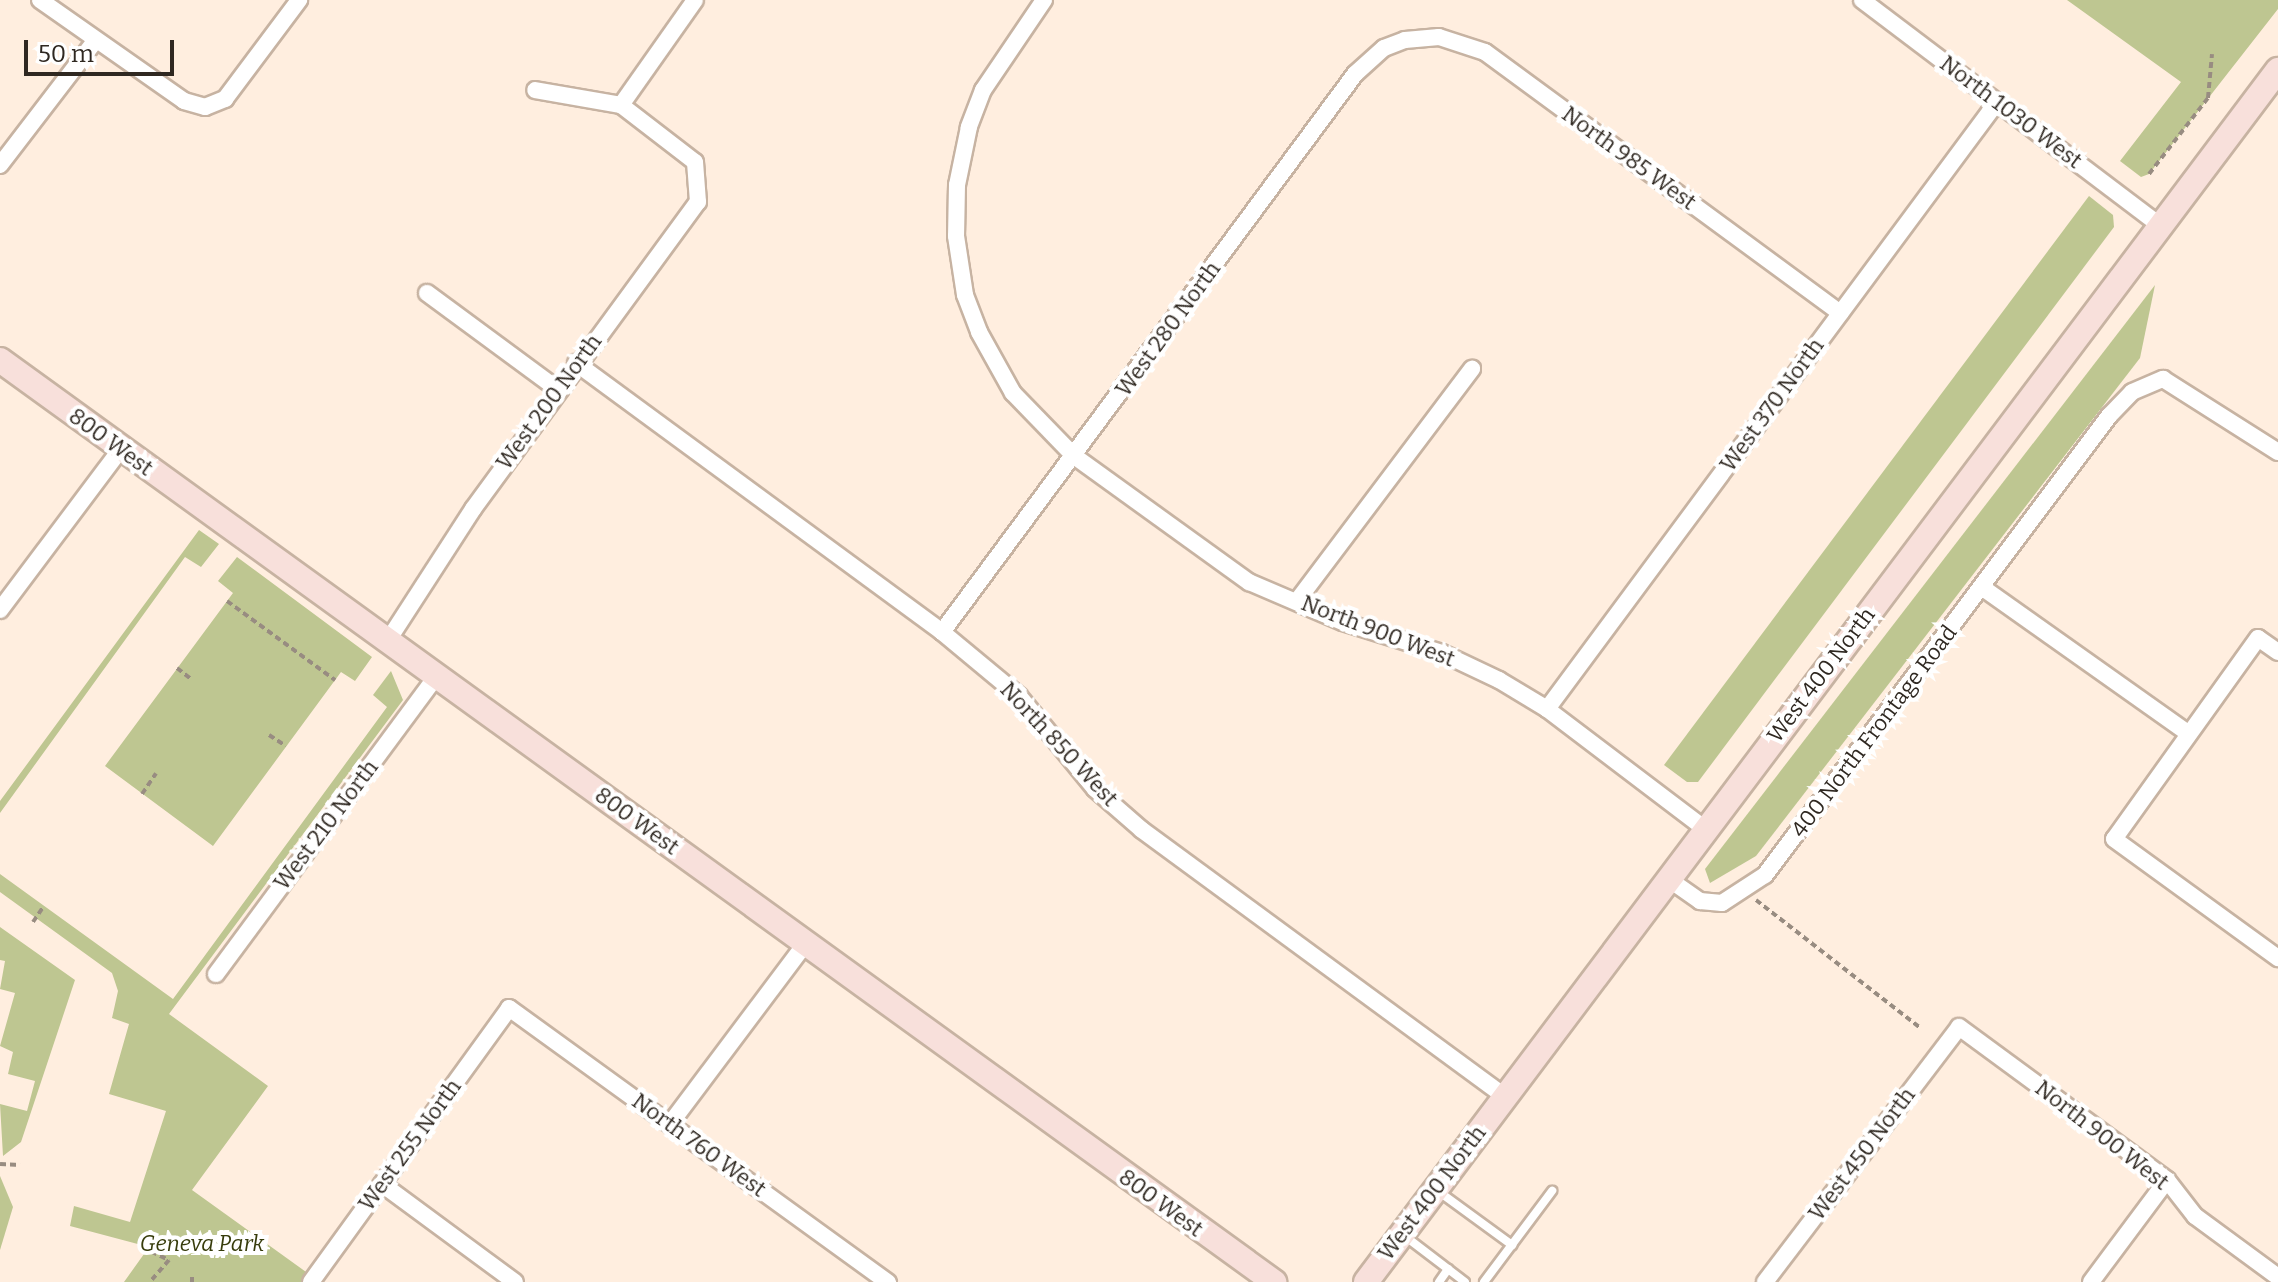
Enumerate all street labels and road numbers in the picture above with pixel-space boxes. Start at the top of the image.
street label: North 1030 West [1935,50,2087,174]
street label: North 985 West [1557,101,1701,215]
street label: West 280 North [1110,256,1226,402]
street label: West 200 North [491,329,607,475]
street label: West 370 North [1715,333,1829,477]
street label: 800 West [64,403,158,481]
street label: North 900 West [1298,590,1458,672]
street label: West 400 North [1762,602,1880,748]
street label: 400 North Frontage Road [1786,620,1962,842]
street label: North 850 West [995,676,1123,812]
street label: West 210 North [268,755,384,895]
street label: 800 West [590,782,684,860]
street label: West 255 North [353,1074,467,1216]
street label: North 900 West [2030,1075,2174,1195]
street label: West 450 North [1803,1082,1921,1226]
street label: North 760 West [627,1088,771,1202]
street label: West 400 North [1373,1120,1491,1266]
street label: 800 West [1114,1164,1208,1242]

